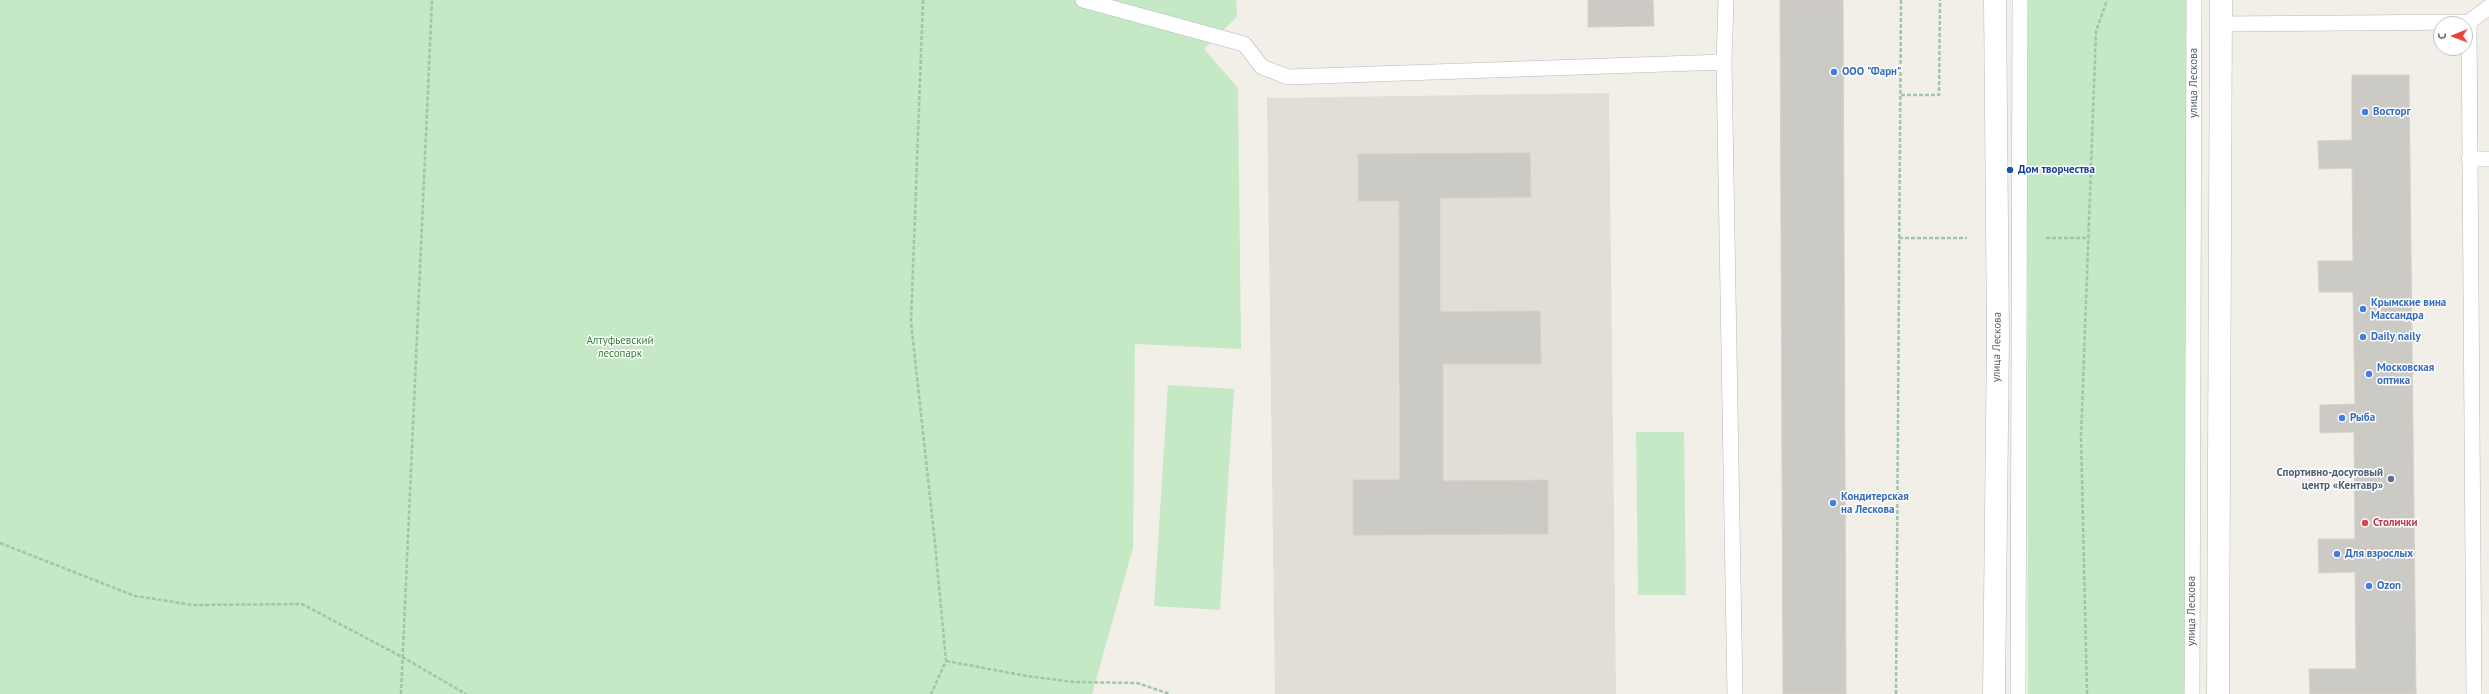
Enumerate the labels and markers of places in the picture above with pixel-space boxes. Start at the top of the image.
place label: ООО "Фарн" [1842,65,1901,79]
marker: ООО "Фарн" [1829,67,1839,77]
place label: Восторг [2373,105,2411,119]
marker: Восторг [2360,107,2370,117]
place label: Дом творчества [2018,163,2095,177]
marker: Дом творчества [2005,165,2015,175]
place label: Крымские вина Массандра [2371,296,2446,322]
marker: Крымские вина Массандра [2358,304,2368,314]
place label: Daily naily [2371,330,2421,344]
marker: Daily naily [2358,332,2368,342]
place label: Московская оптика [2377,361,2434,387]
marker: Московская оптика [2364,369,2374,379]
place label: Рыба [2350,411,2375,425]
marker: Рыба [2337,413,2347,423]
place label: Спортивно-досуговый центр «Кентавр» [2276,466,2383,492]
marker: Спортивно-досуговый центр «Кентавр» [2386,474,2396,484]
place label: Кондитерская на Лескова [1841,490,1909,516]
marker: Кондитерская на Лескова [1828,498,1838,508]
place label: Столички [2373,516,2417,530]
marker: Столички [2360,518,2370,528]
place label: Для взрослых [2345,547,2413,561]
marker: Для взрослых [2332,549,2342,559]
place label: Ozon [2377,579,2401,593]
marker: Ozon [2364,581,2374,591]

